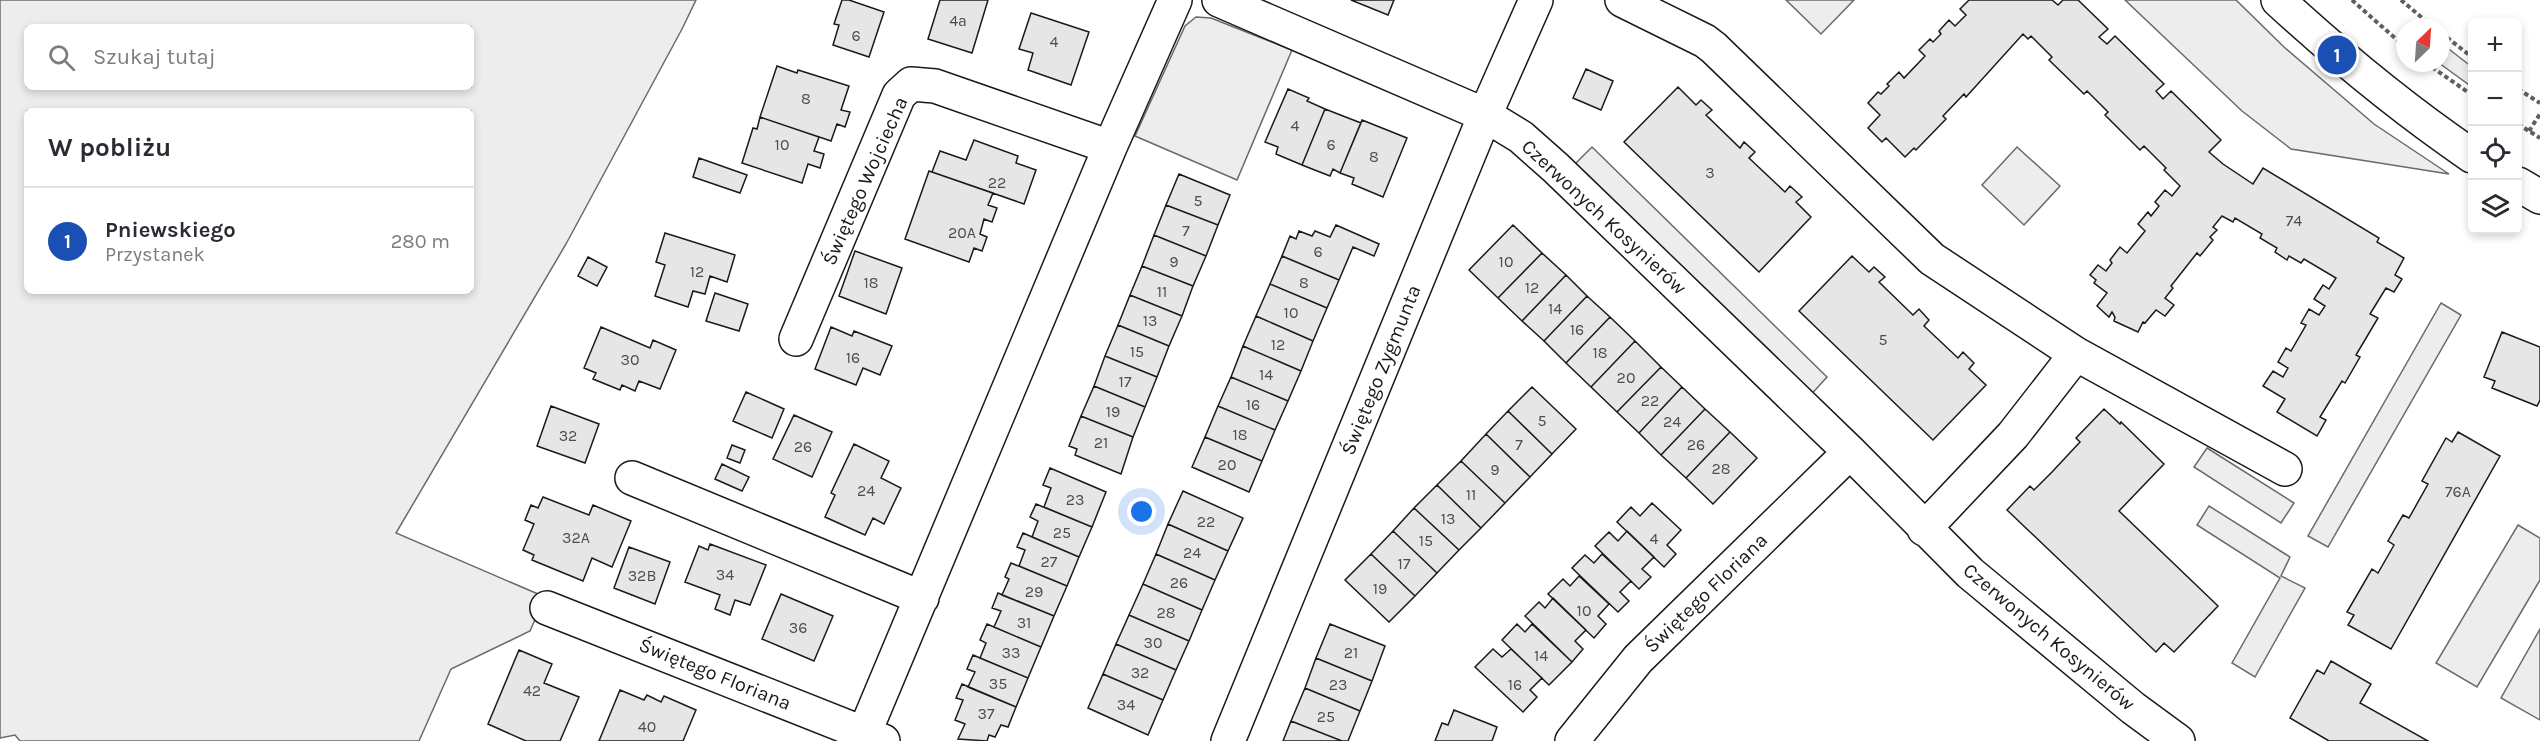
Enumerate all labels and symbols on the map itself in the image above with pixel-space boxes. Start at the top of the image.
house number: 4a [949,11,967,30]
north arrow [2396,18,2450,72]
house number: 6 [851,26,861,45]
house number: 4 [1050,32,1059,51]
pin: 1 [2318,32,2356,78]
house number: 8 [801,89,811,108]
street label: Świętego Wojciecha [817,93,913,269]
house number: 4 [1291,116,1300,135]
house number: 10 [775,135,789,154]
house number: 6 [1326,135,1336,154]
street label: Czerwonych Kosynierów [1517,135,1691,300]
house number: 8 [1369,147,1379,166]
house number: 3 [1705,163,1715,182]
house number: 22 [988,173,1006,192]
house number: 5 [1193,191,1203,210]
house number: 74 [2286,211,2302,230]
house number: 7 [1182,221,1190,240]
house number: 20A [948,223,976,242]
house number: 6 [1313,242,1323,261]
house number: 9 [1169,252,1179,271]
house number: 10 [1499,252,1513,271]
house number: 12 [690,262,704,281]
house number: 18 [863,273,879,292]
house number: 8 [1299,273,1309,292]
house number: 12 [1525,278,1539,297]
street label: Świętego Zygmunta [1335,281,1426,458]
house number: 11 [1157,282,1167,301]
house number: 14 [1548,299,1562,318]
house number: 10 [1284,303,1298,322]
house number: 13 [1143,311,1157,330]
house number: 16 [1570,320,1584,339]
house number: 5 [1878,330,1888,349]
house number: 12 [1271,335,1285,354]
house number: 15 [1130,342,1144,361]
house number: 18 [1592,343,1608,362]
house number: 16 [846,348,860,367]
house number: 30 [621,350,639,369]
house number: 14 [1259,365,1273,384]
house number: 20 [1617,368,1635,387]
house number: 17 [1119,372,1132,391]
house number: 22 [1641,391,1659,410]
house number: 16 [1246,395,1260,414]
house number: 19 [1106,402,1120,421]
house number: 5 [1537,411,1547,430]
house number: 24 [1663,412,1681,431]
house number: 18 [1232,425,1248,444]
house number: 32 [559,426,577,445]
house number: 21 [1094,433,1108,452]
house number: 7 [1515,435,1523,454]
house number: 26 [1687,435,1705,454]
house number: 26 [794,437,812,456]
house number: 20 [1218,455,1236,474]
house number: 28 [1711,459,1731,478]
house number: 9 [1490,460,1500,479]
house number: 24 [857,481,875,500]
house number: 76A [2445,482,2471,501]
house number: 11 [1466,485,1476,504]
house number: 23 [1066,490,1084,509]
your location [1127,497,1156,526]
house number: 13 [1441,509,1455,528]
house number: 22 [1197,512,1215,531]
house number: 25 [1053,523,1071,542]
house number: 32A [562,528,590,547]
street label: Świętego Floriana [1639,528,1772,657]
house number: 4 [1650,529,1659,548]
house number: 15 [1419,531,1433,550]
house number: 24 [1183,543,1201,562]
house number: 27 [1041,552,1058,571]
house number: 17 [1398,554,1411,573]
street label: Czerwonych Kosynierów [1959,559,2140,716]
house number: 34 [716,565,734,584]
house number: 32B [628,566,656,585]
house number: 26 [1170,573,1188,592]
house number: 19 [1373,579,1387,598]
house number: 29 [1025,582,1043,601]
house number: 10 [1577,601,1591,620]
house number: 28 [1156,603,1176,622]
house number: 31 [1017,613,1031,632]
house number: 36 [789,618,807,637]
street label: Świętego Floriana [636,632,795,715]
house number: 30 [1144,633,1162,652]
house number: 33 [1002,643,1020,662]
house number: 21 [1344,643,1358,662]
house number: 14 [1534,646,1548,665]
house number: 32 [1131,663,1149,682]
house number: 35 [989,674,1007,693]
house number: 23 [1329,675,1347,694]
house number: 16 [1508,675,1522,694]
house number: 42 [523,681,541,700]
house number: 34 [1117,695,1135,714]
house number: 37 [978,704,995,723]
house number: 25 [1317,707,1335,726]
house number: 40 [638,717,656,736]

